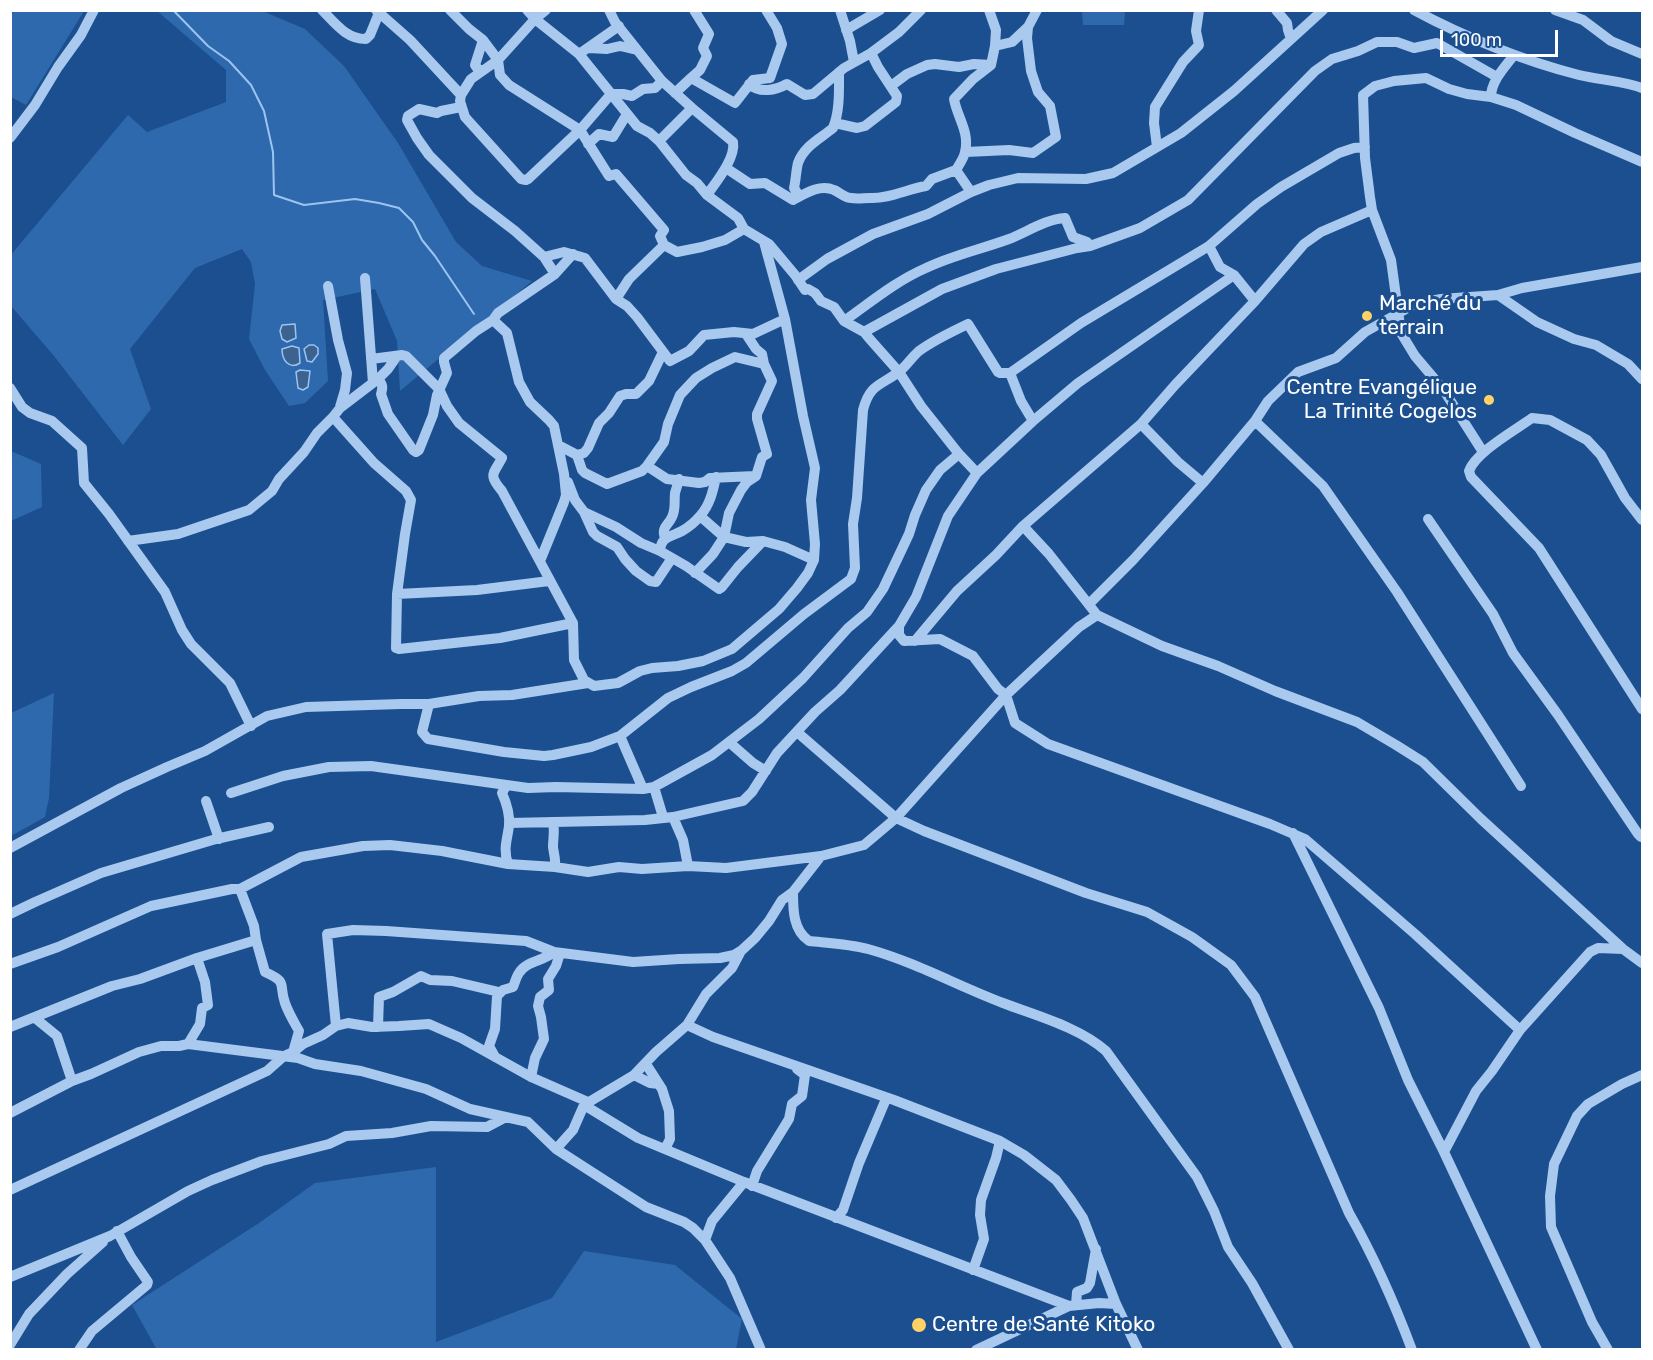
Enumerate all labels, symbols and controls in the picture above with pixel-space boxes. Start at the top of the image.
scale bar [1443,18,1562,56]
text: 100 m [1451,29,1502,51]
place label: Marché du terrain [1379,291,1481,341]
marker: Marché du terrain [1360,309,1374,323]
place label: Centre Evangélique La Trinité Cogelos [1286,375,1477,425]
marker: Centre Evangélique La Trinité Cogelos [1482,393,1496,407]
place label: Centre de Santé Kitoko [932,1312,1155,1338]
marker: Centre de Santé Kitoko [910,1316,928,1334]

